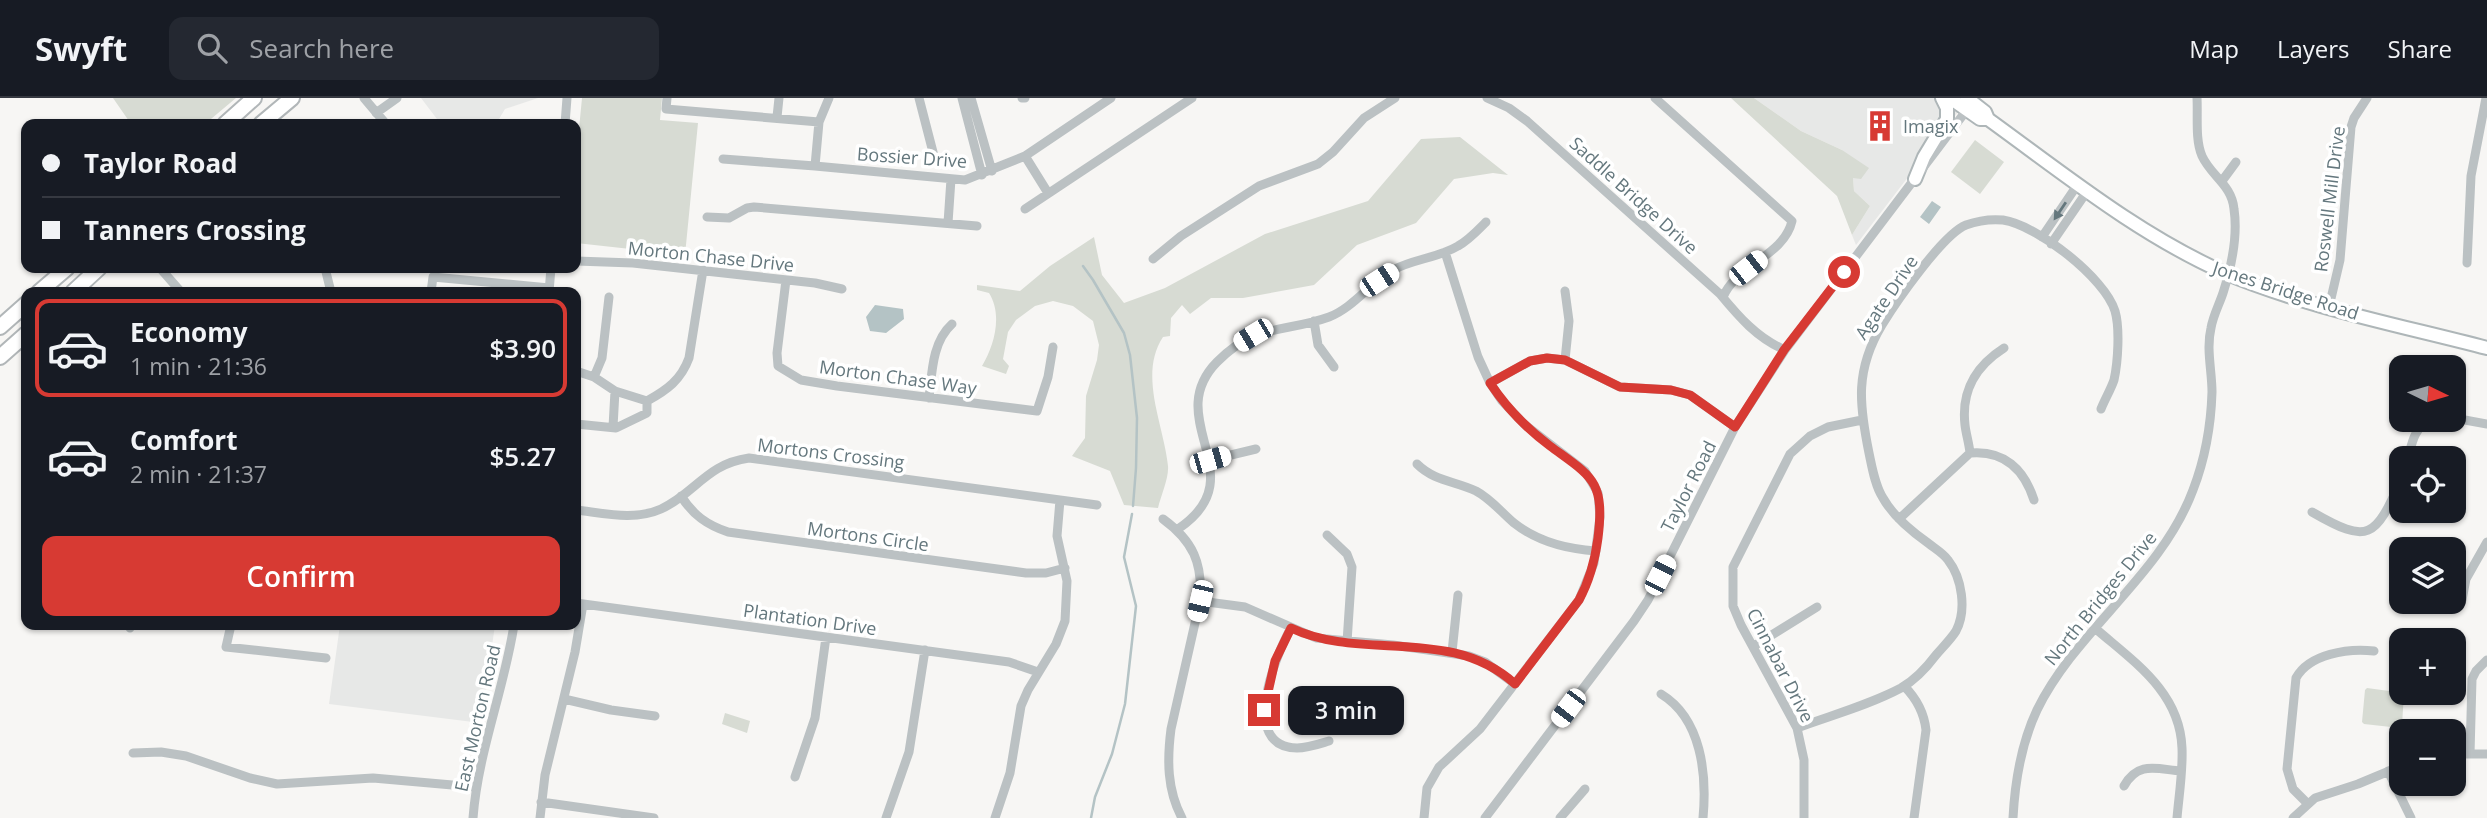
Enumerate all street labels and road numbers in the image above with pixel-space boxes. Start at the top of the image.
street label: Roswell Mill Drive [2308,125,2350,273]
street label: Saddle Bridge Drive [1565,131,1703,259]
street label: Bossier Drive [856,141,968,173]
street label: Morton Chase Drive [627,235,795,277]
street label: Agate Drive [1849,250,1923,344]
street label: Jones Bridge Road [2208,254,2362,325]
street label: Morton Chase Way [818,354,979,400]
street label: Mortons Crossing [756,432,906,474]
street label: Taylor Road [1655,436,1721,536]
street label: Mortons Circle [806,516,930,556]
street label: North Bridges Drive [2039,526,2161,670]
street label: Plantation Drive [742,598,878,640]
street label: Cinnabar Drive [1742,604,1820,726]
street label: East Morton Road [448,642,506,794]

